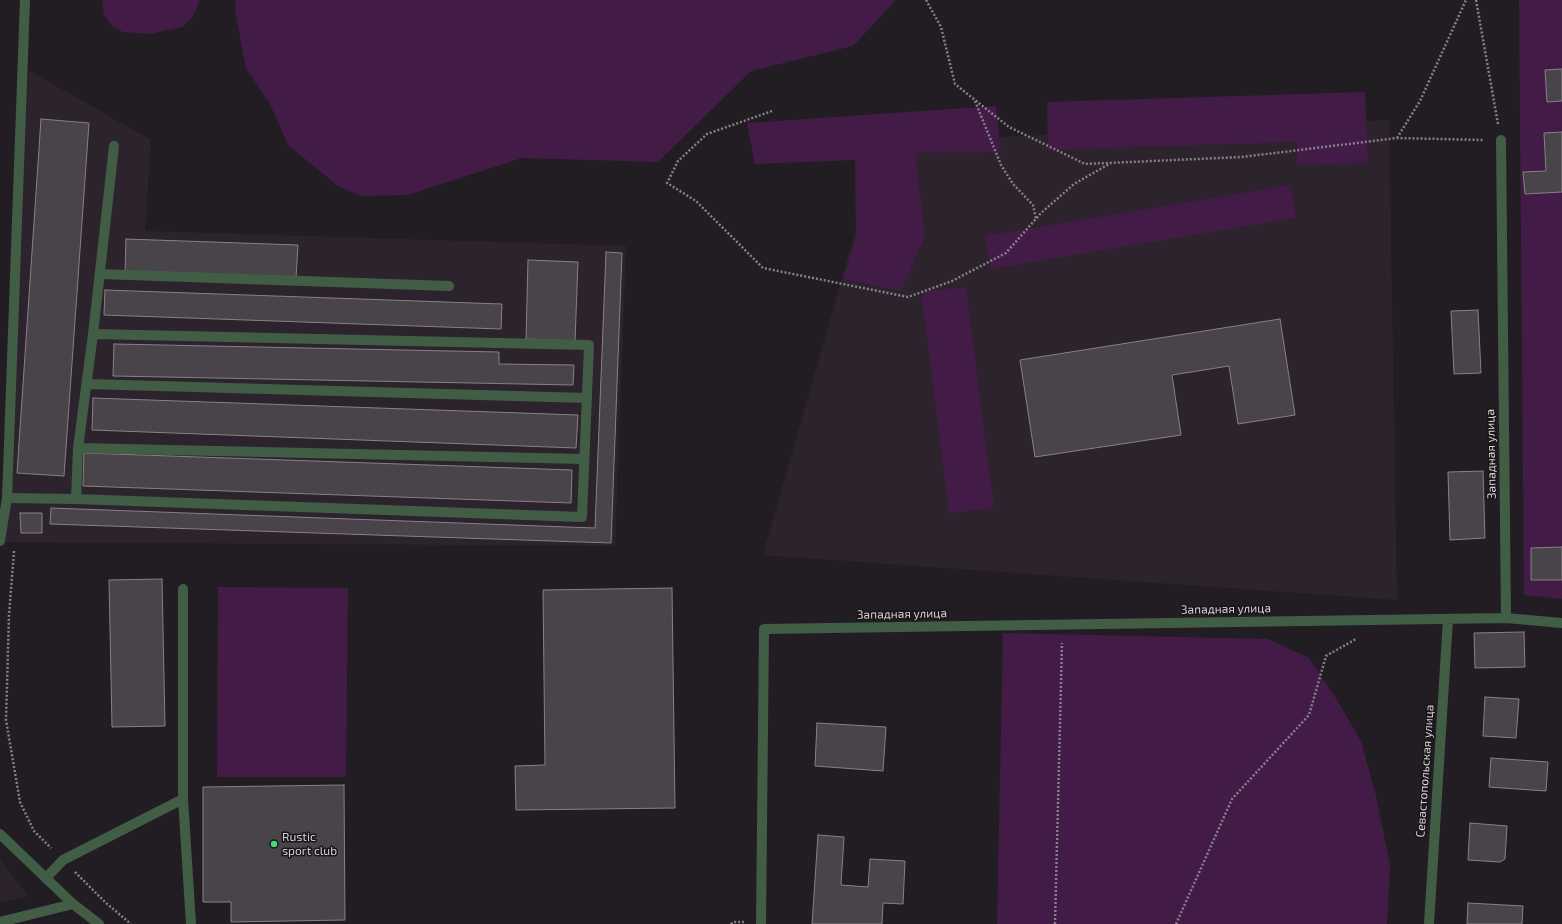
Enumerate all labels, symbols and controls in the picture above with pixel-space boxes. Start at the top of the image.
street label: Западная улица [1483,409,1499,499]
street label: Западная улица [1181,601,1271,617]
street label: Западная улица [857,606,947,622]
street label: Севастопольская улица [1413,704,1437,838]
place label: Rustic sport club [282,830,337,858]
marker: Rustic sport club [269,839,279,849]

